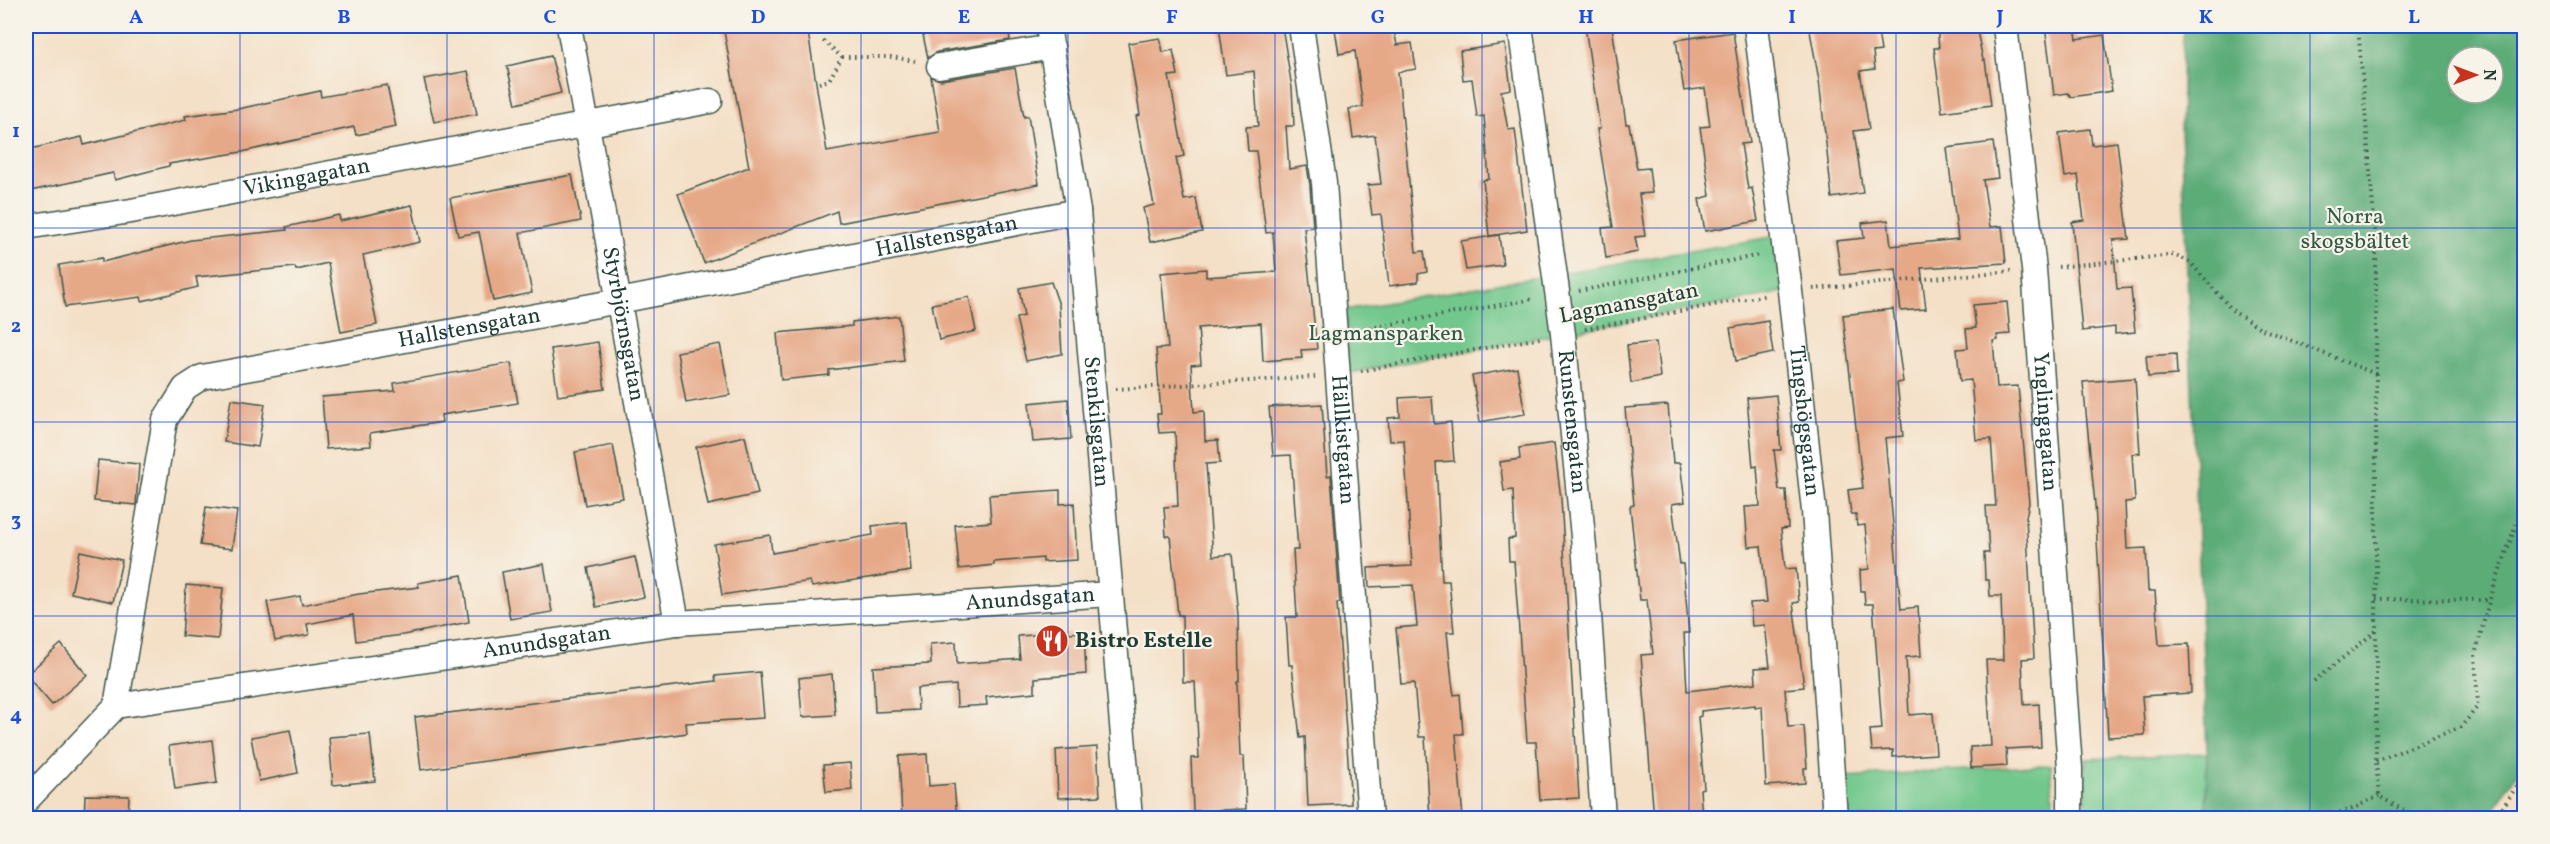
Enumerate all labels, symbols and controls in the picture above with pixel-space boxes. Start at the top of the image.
text: A [129,4,143,32]
text: B [337,4,351,32]
text: C [544,4,557,32]
text: D [751,4,765,32]
text: E [958,4,970,32]
text: F [1166,4,1178,32]
text: G [1371,4,1385,32]
text: H [1578,4,1594,32]
text: I [1788,4,1796,32]
text: J [1995,4,2004,32]
text: K [2199,4,2214,32]
text: L [2408,4,2420,32]
north arrow [2445,45,2505,105]
text: N [2477,69,2499,81]
text: 1 [12,118,20,146]
street label: Vikingagatan [241,150,373,205]
park label: Norra skogsbältet [2301,202,2410,258]
street label: Hallstensgatan [873,208,1021,266]
street label: Styrbjörnsgatan [594,244,652,404]
street label: Lagmansgatan [1557,275,1701,333]
street label: Hallstensgatan [396,300,543,356]
text: 2 [11,313,21,341]
park label: Lagmansparken [1308,319,1464,350]
street label: Tingshögsgatan [1781,344,1828,498]
street label: Runstensgatan [1549,348,1594,495]
street label: Ynglingagatan [2025,351,2065,492]
street label: Stenkilsgatan [1075,355,1117,489]
street label: Hällkistgatan [1322,374,1363,506]
text: 3 [11,507,21,535]
street label: Anundsgatan [964,580,1096,619]
street label: Anundsgatan [480,617,613,667]
restaurant icon: Bistro Estelle [1034,623,1070,659]
place label: Bistro Estelle [1075,626,1212,657]
text: 4 [10,702,22,730]

